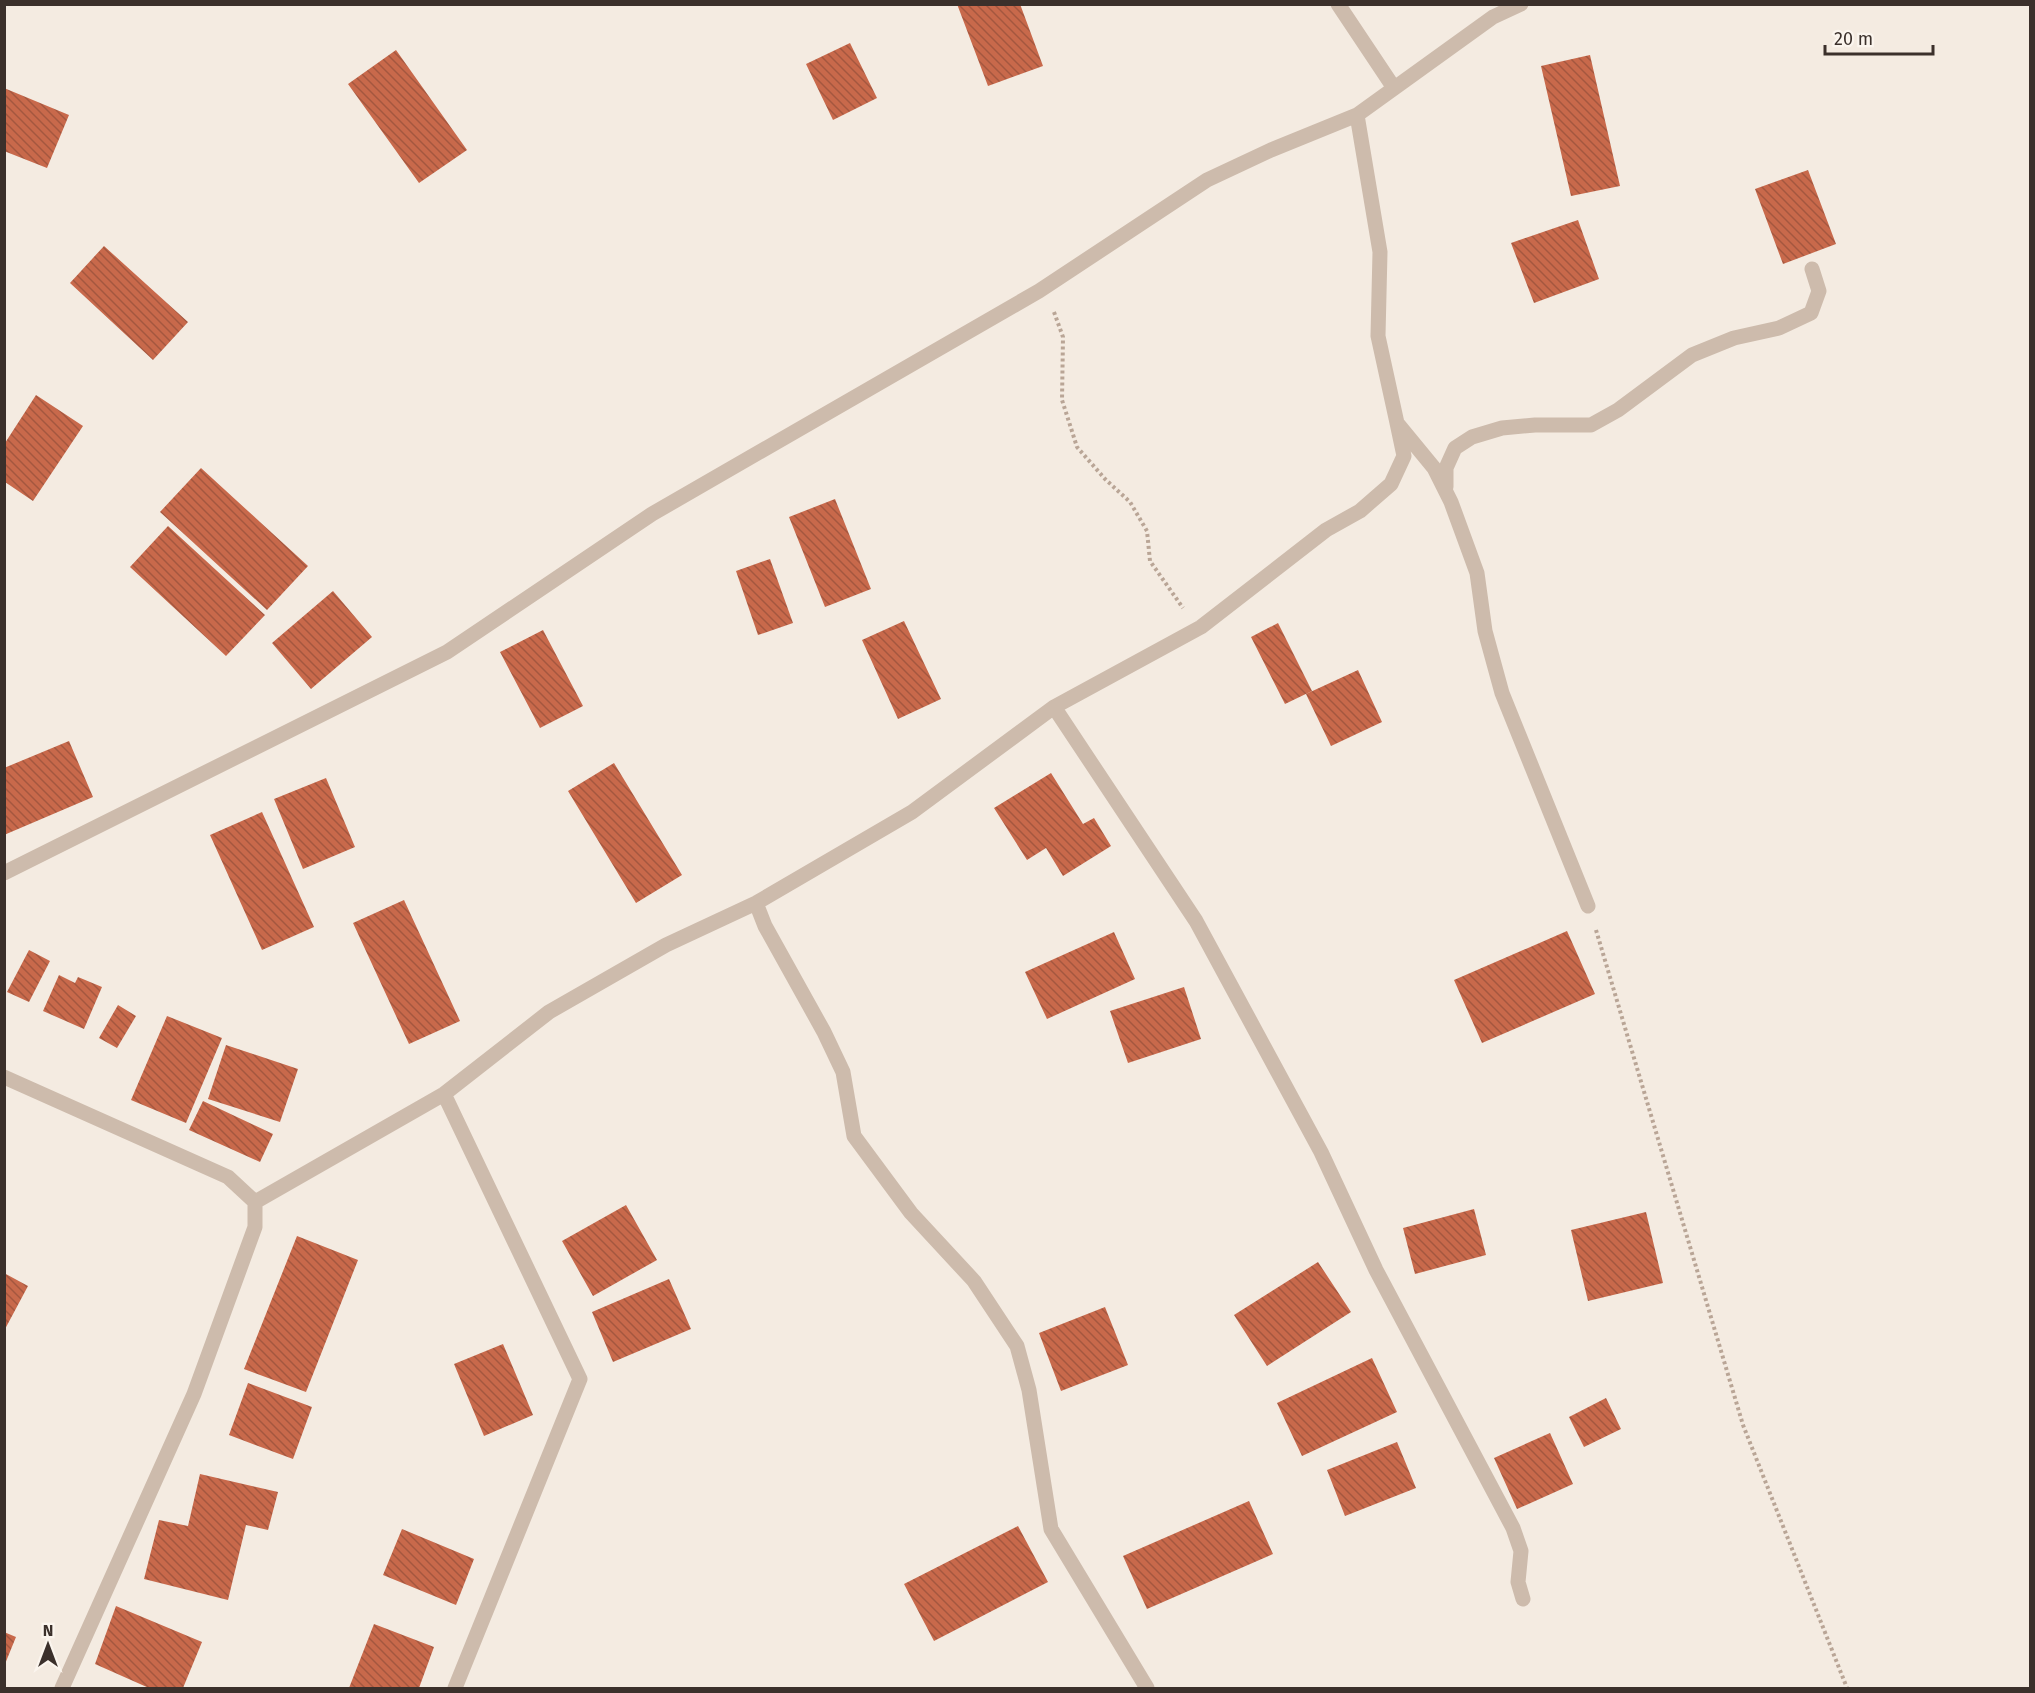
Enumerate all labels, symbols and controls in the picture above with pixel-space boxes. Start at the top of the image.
scale bar [1825,18,1933,56]
text: 20 m [1834,28,1873,50]
north arrow [18,1615,78,1675]
text: N [43,1621,53,1640]

